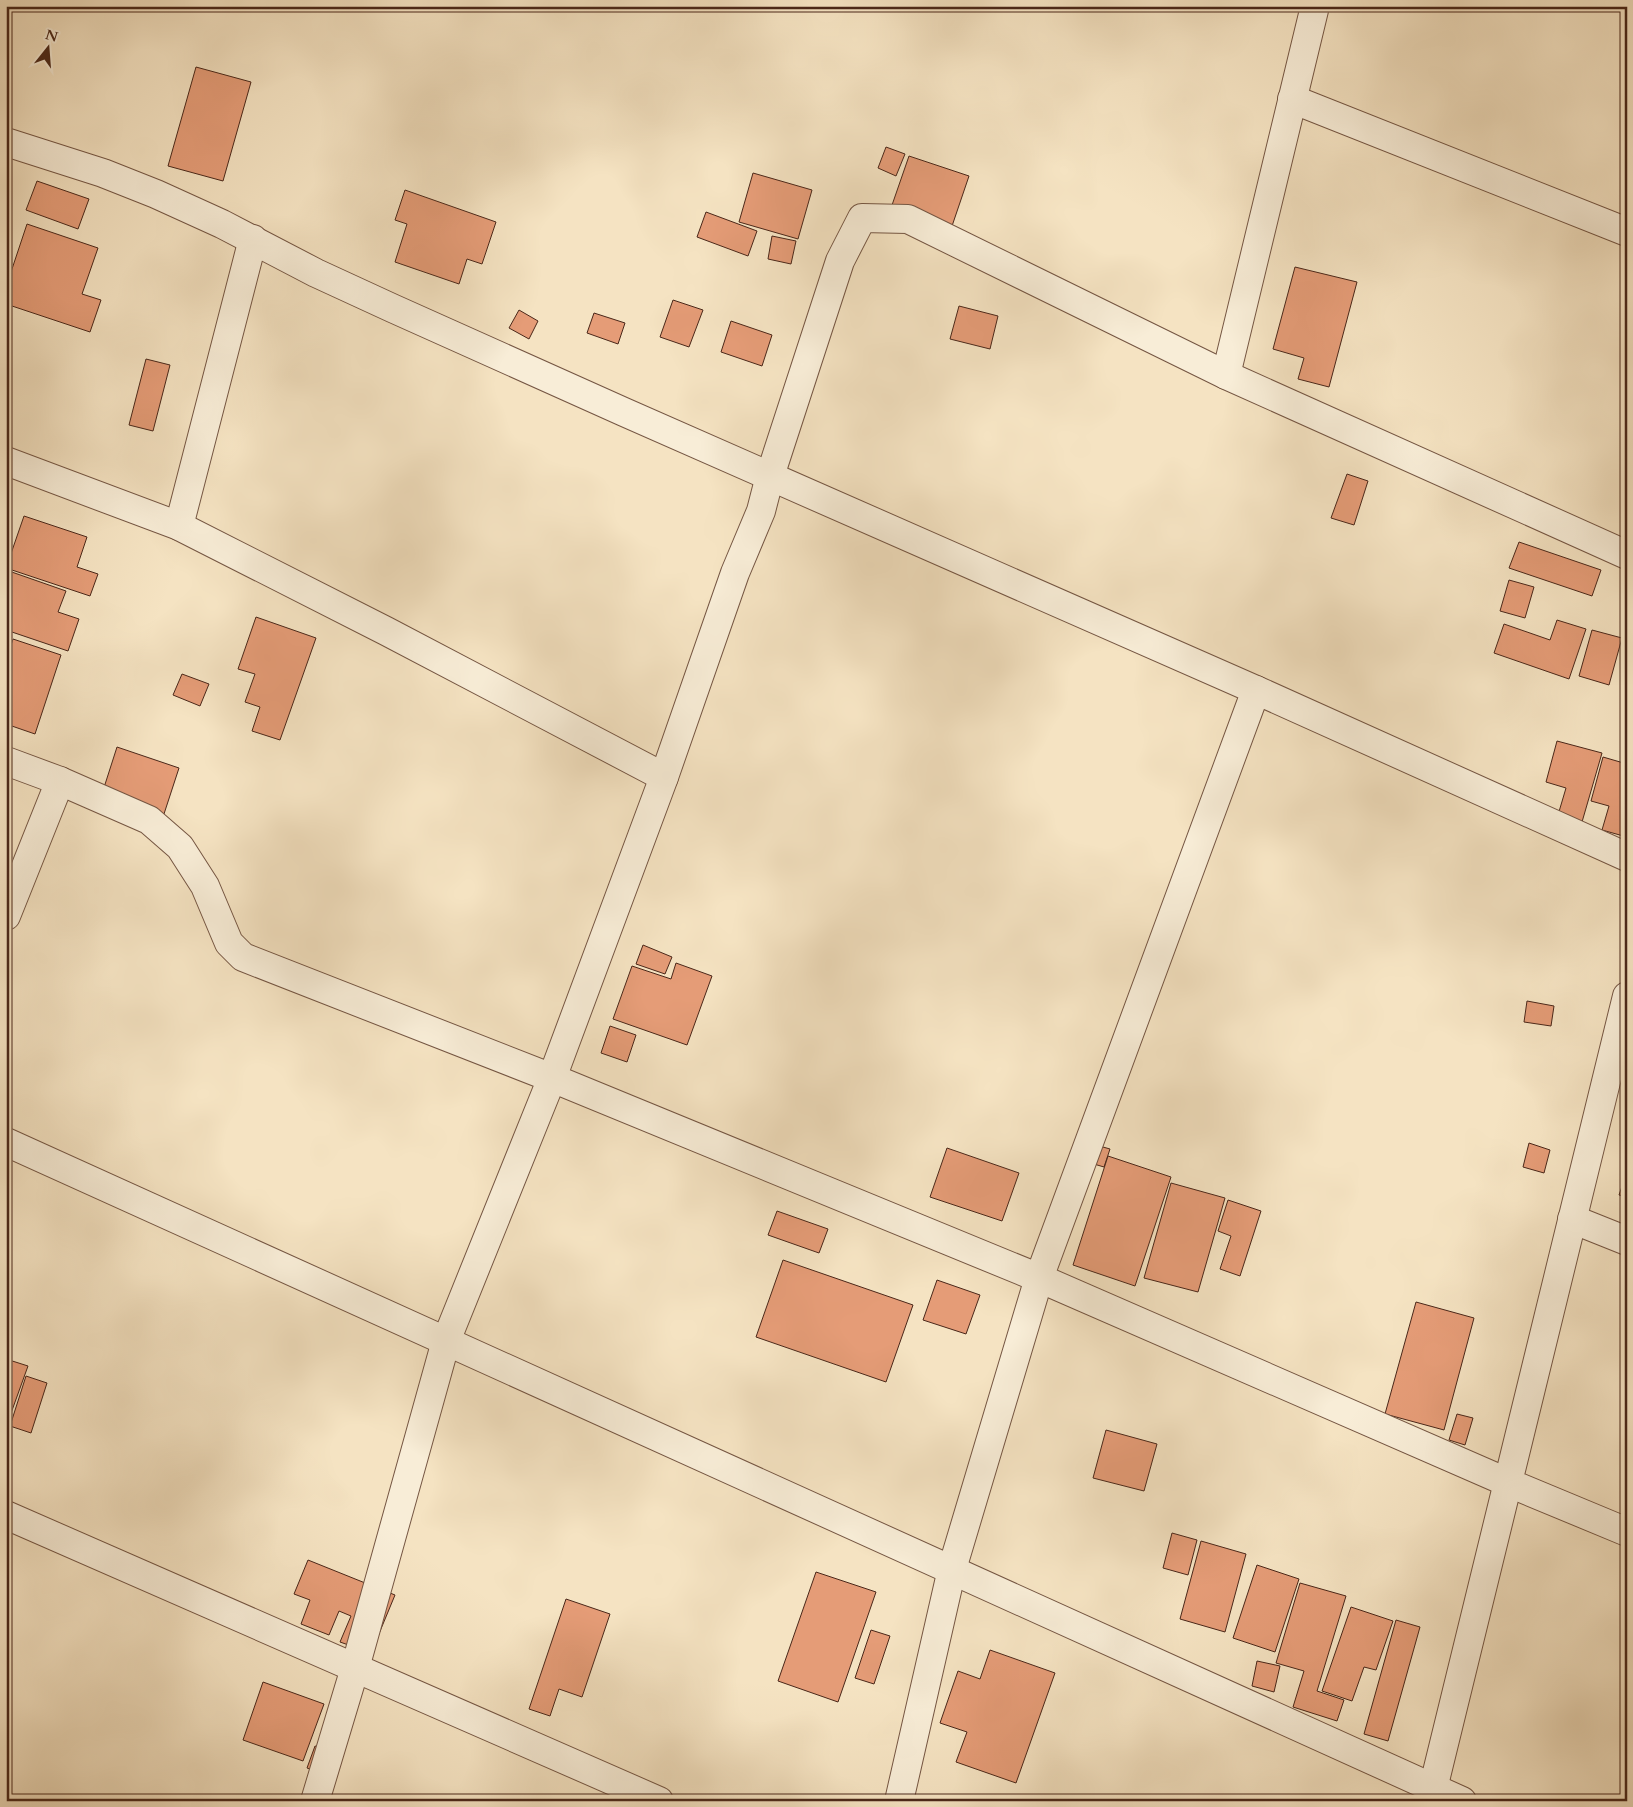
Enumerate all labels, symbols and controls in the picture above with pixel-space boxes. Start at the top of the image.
north arrow [22,22,72,72]
text: N [43,25,60,47]

